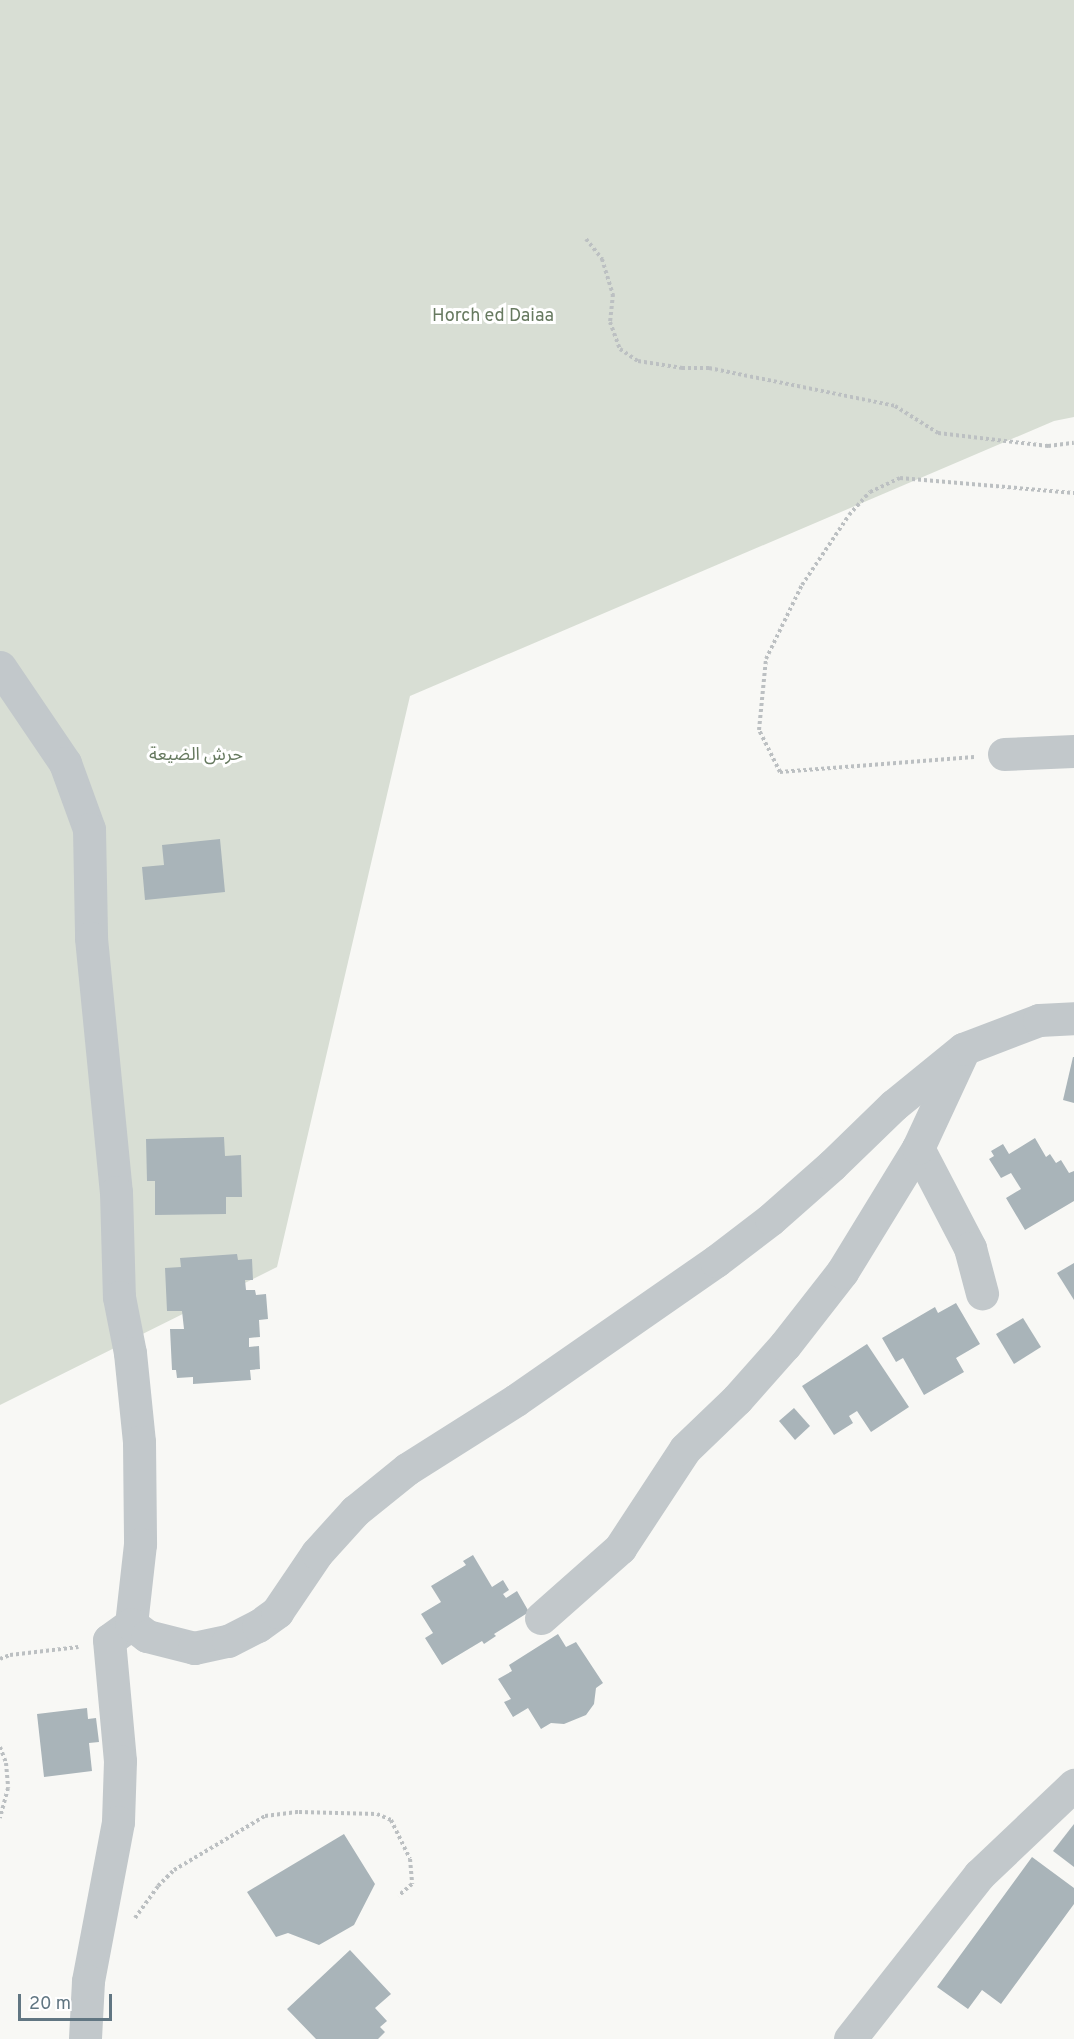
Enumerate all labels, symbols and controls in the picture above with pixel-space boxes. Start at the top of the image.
park label: Horch ed Daiaa [432,306,554,328]
park label: حرش الضيعة [149,745,243,767]
scale bar [21,1982,116,2020]
text: 20 m [29,1993,71,2016]

